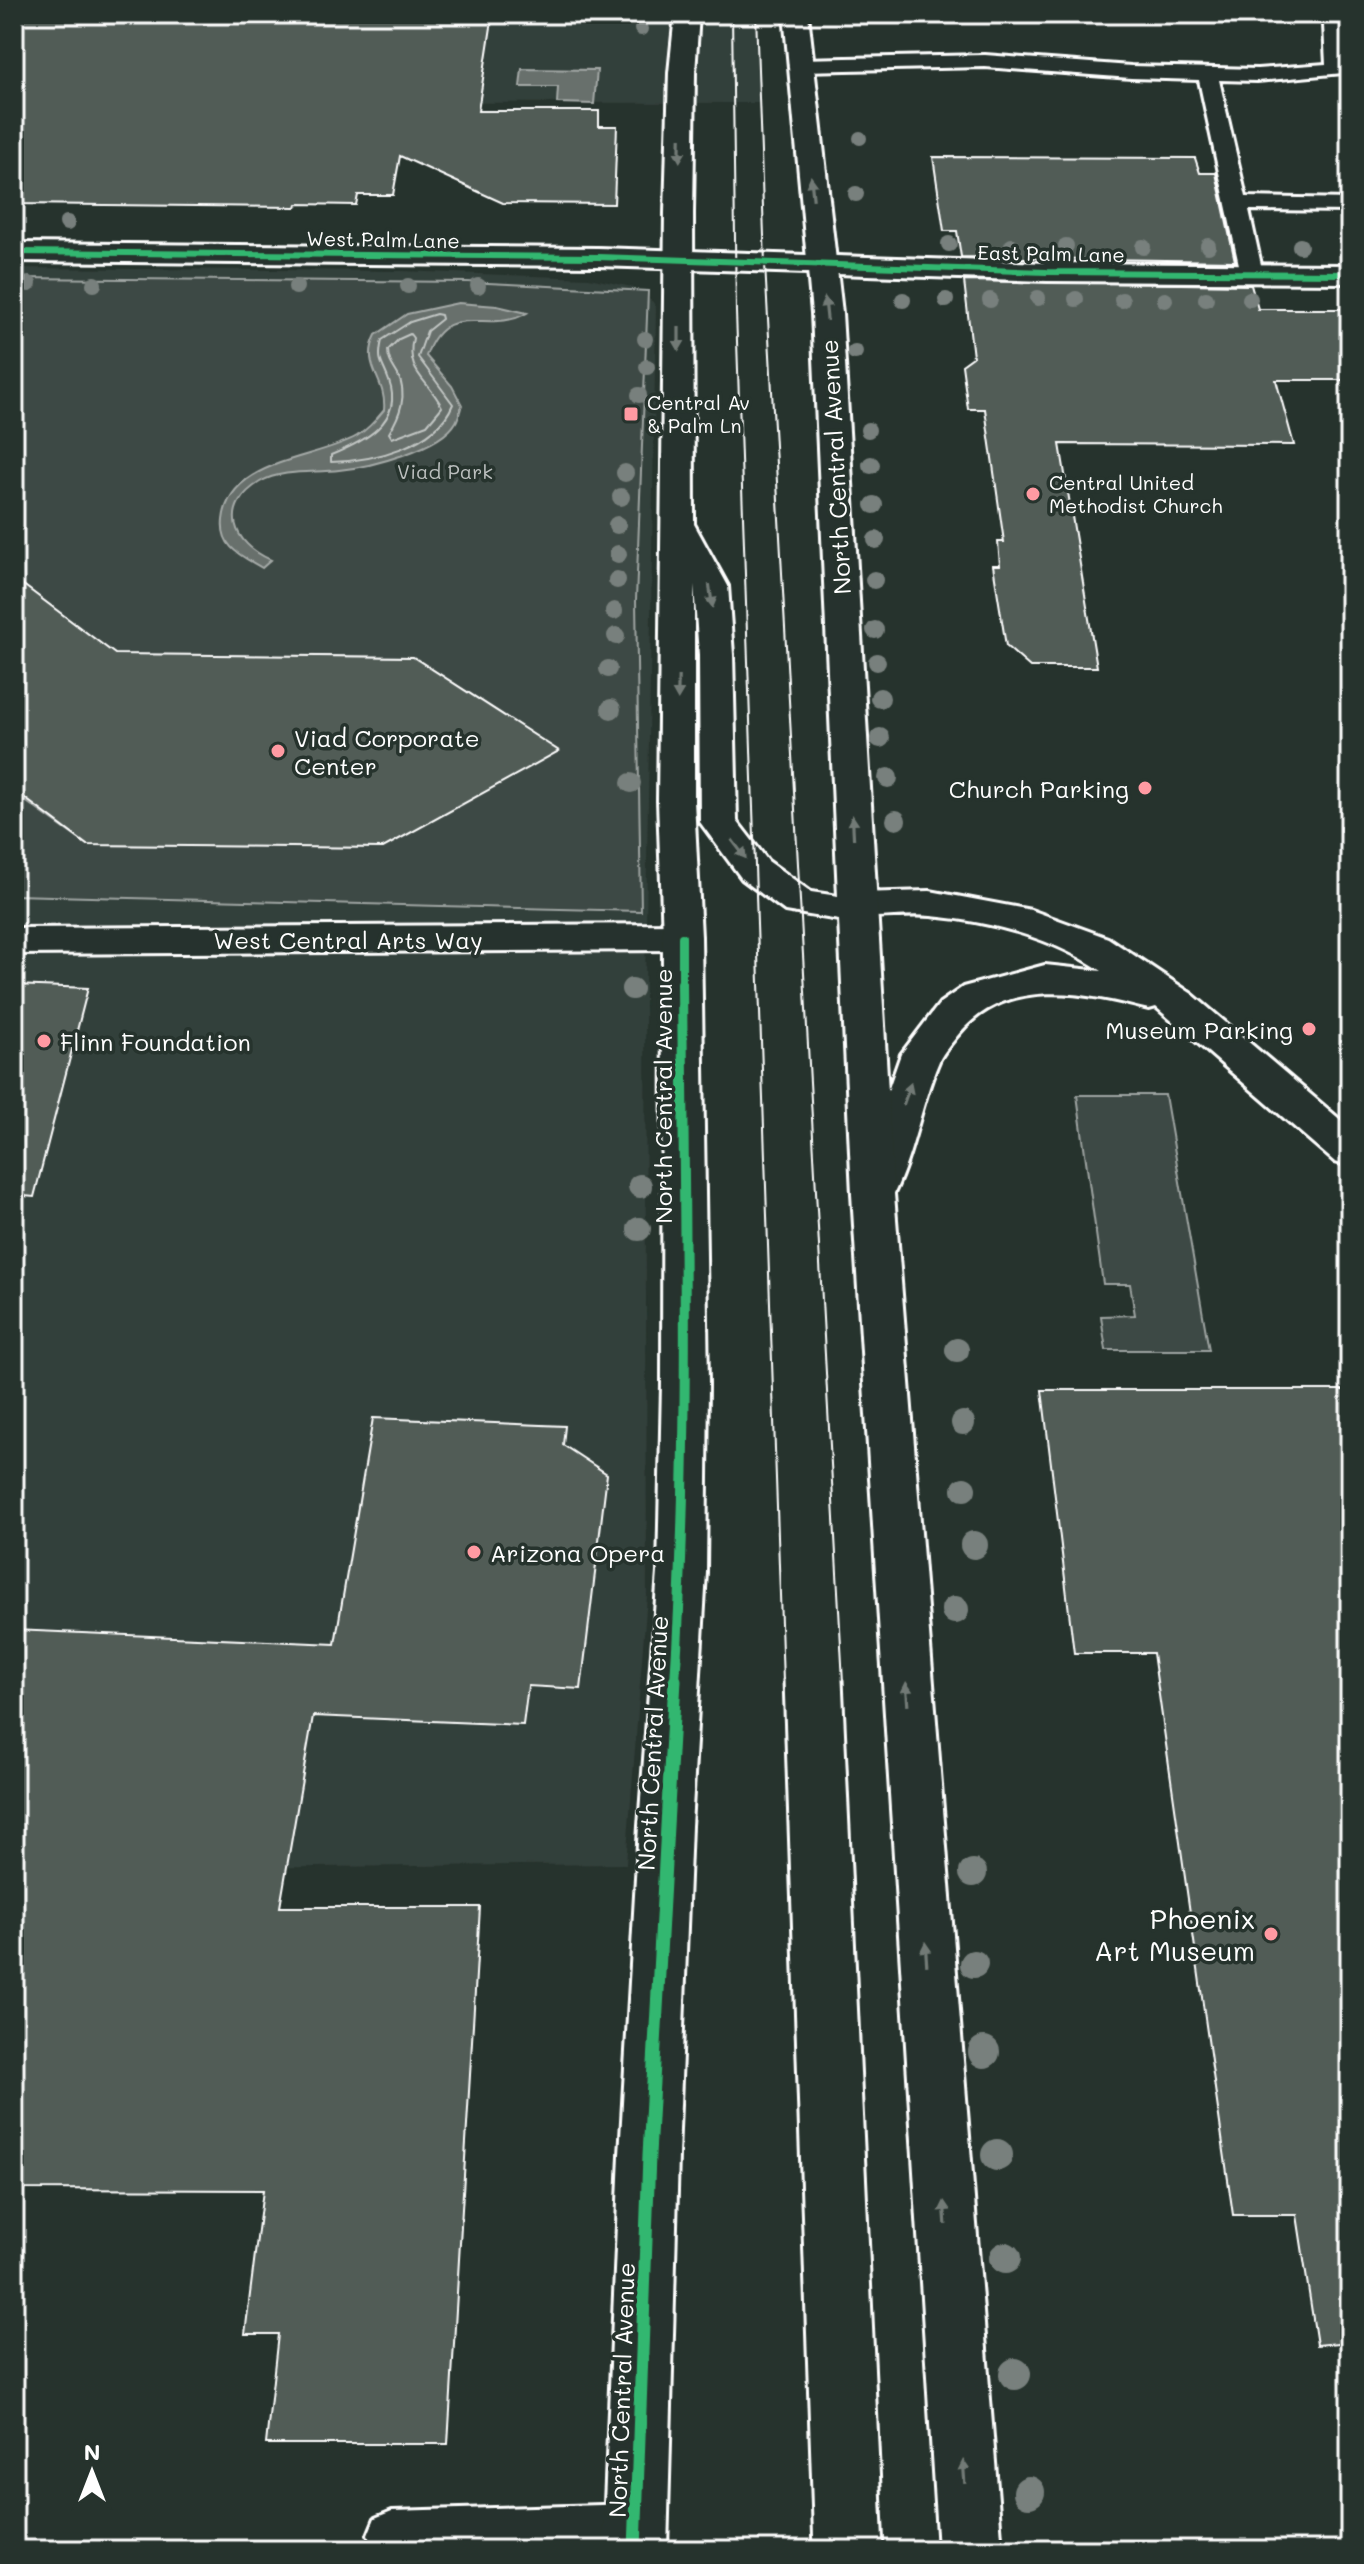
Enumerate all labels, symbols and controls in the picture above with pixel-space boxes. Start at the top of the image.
one-way arrow [674,138,687,163]
one-way arrow [805,175,818,200]
street label: West Palm Lane [306,225,460,253]
street label: East Palm Lane [977,239,1125,267]
one-way arrow [819,296,832,321]
one-way arrow [673,327,685,352]
street label: North Central Avenue [813,339,857,595]
place label: Central Av & Palm Ln [647,389,750,438]
marker: Central Av & Palm Ln [622,405,640,423]
park label: Viad Park [397,458,493,484]
place label: Central United Methodist Church [1049,469,1223,518]
marker: Central United Methodist Church [1024,485,1042,503]
one-way arrow [705,584,718,609]
one-way arrow [671,676,684,701]
place label: Viad Corporate Center [294,722,480,781]
marker: Viad Corporate Center [269,742,287,760]
place label: Church Parking [949,773,1129,804]
marker: Church Parking [1136,779,1154,797]
one-way arrow [846,814,859,839]
one-way arrow [731,839,747,859]
street label: West Central Arts Way [213,924,483,955]
street label: North Central Avenue [647,968,678,1224]
place label: Museum Parking [1105,1014,1293,1045]
marker: Museum Parking [1300,1020,1318,1038]
place label: Flinn Foundation [60,1026,251,1057]
marker: Flinn Foundation [35,1032,53,1050]
one-way arrow [902,1082,914,1106]
place label: Arizona Opera [490,1537,665,1568]
marker: Arizona Opera [465,1543,483,1561]
street label: North Central Avenue [630,1615,674,1871]
one-way arrow [900,1681,913,1706]
place label: Phoenix Art Museum [1094,1900,1255,1968]
marker: Phoenix Art Museum [1262,1925,1280,1943]
one-way arrow [919,1941,932,1966]
one-way arrow [938,2200,951,2225]
street label: North Central Avenue [601,2262,641,2518]
north arrow [52,2432,132,2512]
text: N [84,2437,100,2466]
one-way arrow [957,2459,970,2484]

